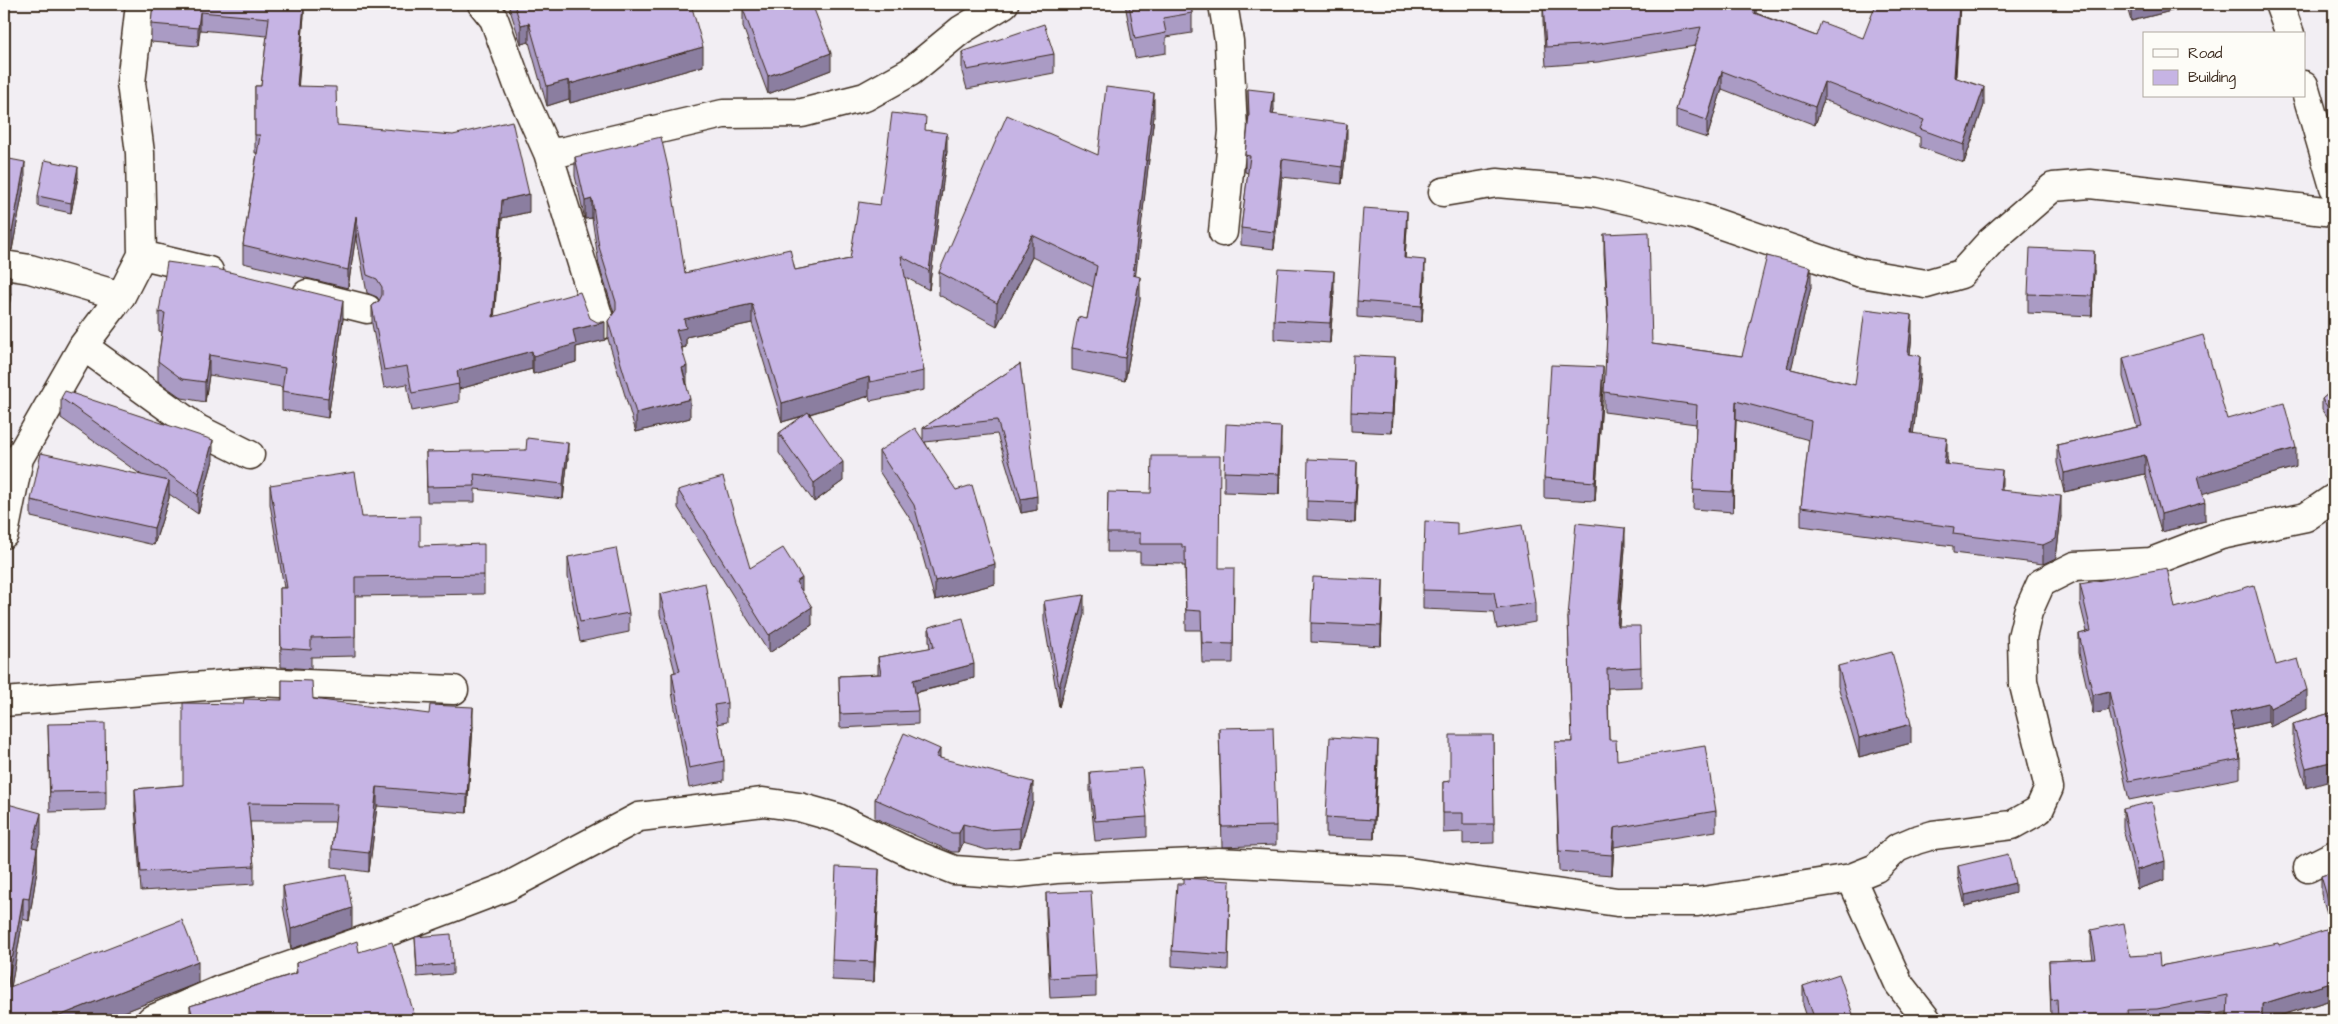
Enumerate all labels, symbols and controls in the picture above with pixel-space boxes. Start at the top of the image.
legend [2143,32,2306,98]
text: Road [2188,43,2223,64]
text: Building [2188,67,2236,89]

